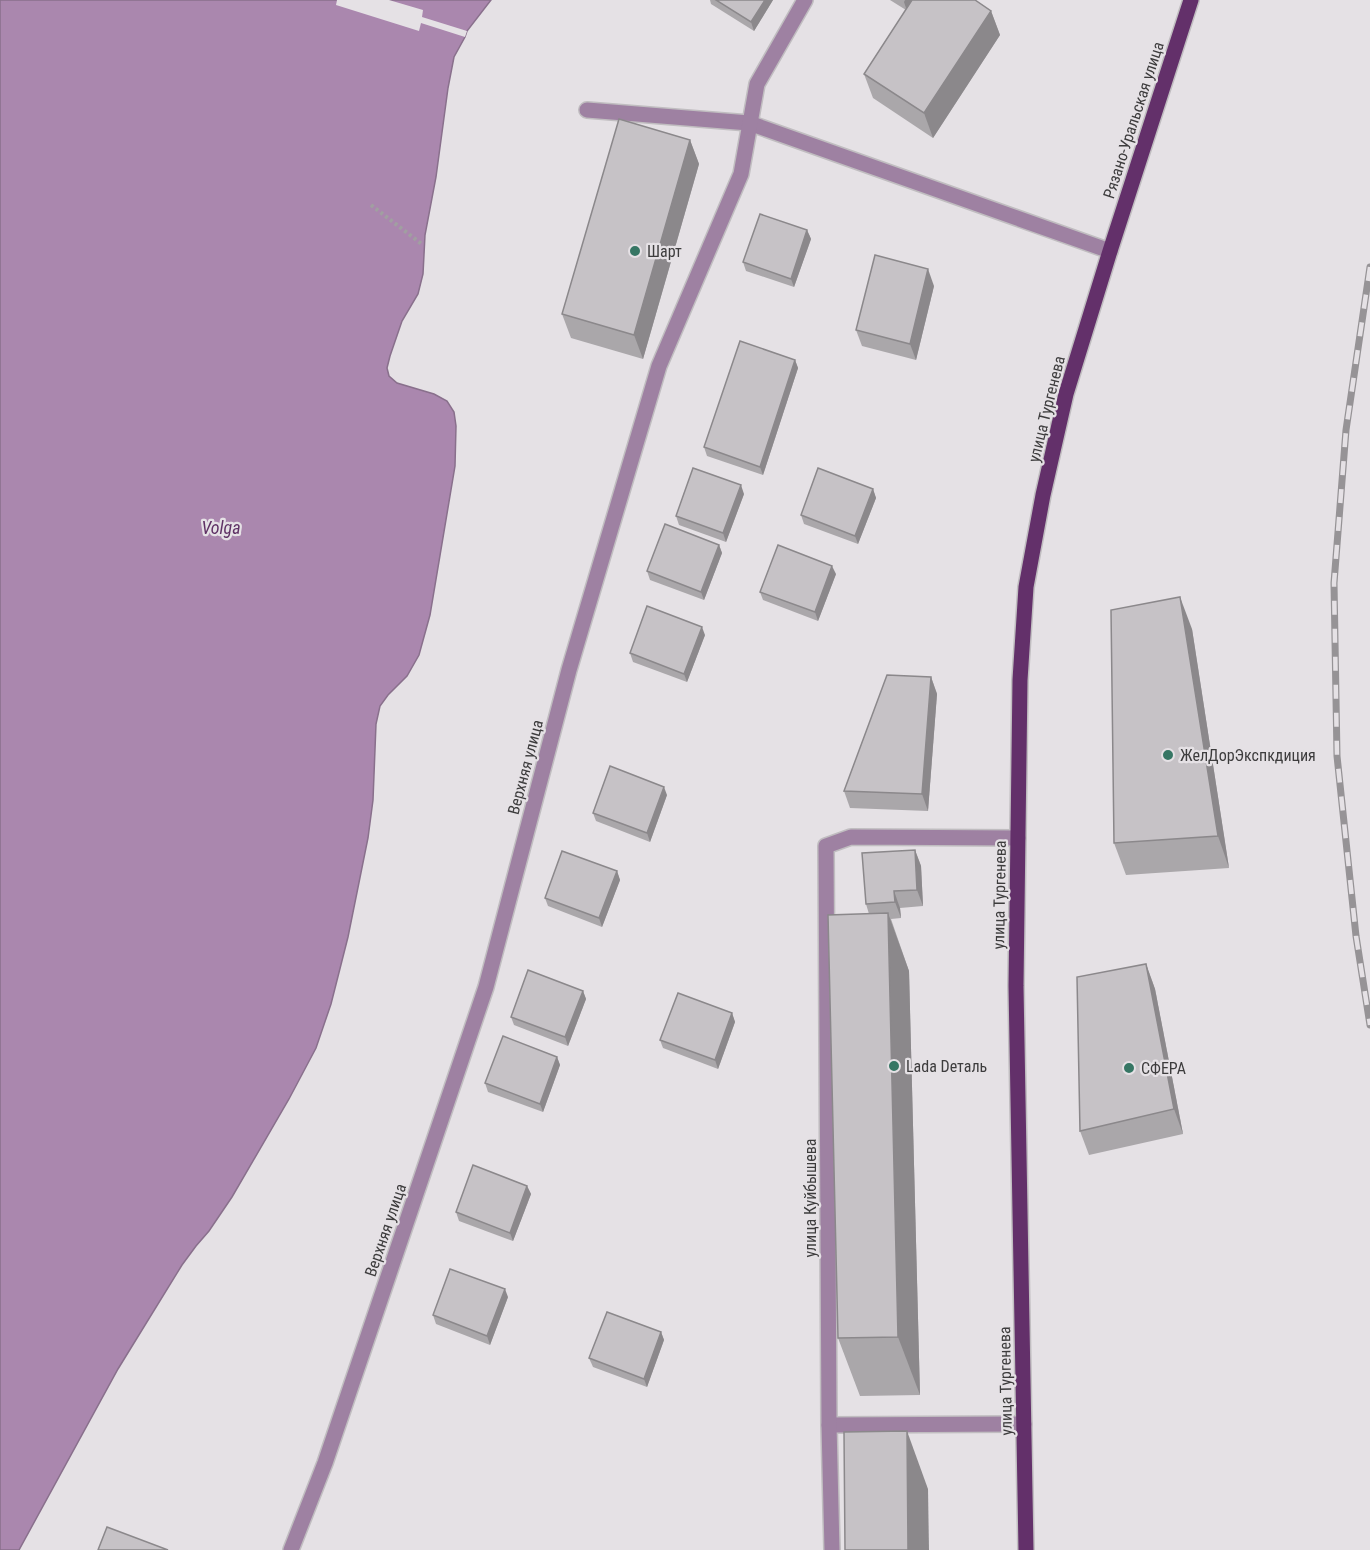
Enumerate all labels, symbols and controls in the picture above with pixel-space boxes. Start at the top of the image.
street label: Рязано-Уральская улица [1099,39,1168,201]
place label: Шарт [647,242,682,261]
marker: Шарт [628,244,642,258]
street label: улица Тургенева [1024,354,1069,464]
water label: Volga [201,517,241,538]
street label: Верхняя улица [504,718,547,816]
place label: ЖелДорЭкспкдиция [1180,746,1316,765]
marker: ЖелДорЭкспкдиция [1161,748,1175,762]
street label: улица Тургенева [989,840,1010,950]
place label: Lada Dеталь [906,1057,987,1076]
marker: Lada Dеталь [887,1059,901,1073]
place label: СФЕРА [1141,1059,1186,1078]
marker: СФЕРА [1122,1061,1136,1075]
street label: улица Куйбышева [801,1139,820,1257]
street label: Верхняя улица [361,1181,410,1279]
street label: улица Тургенева [995,1326,1016,1436]

